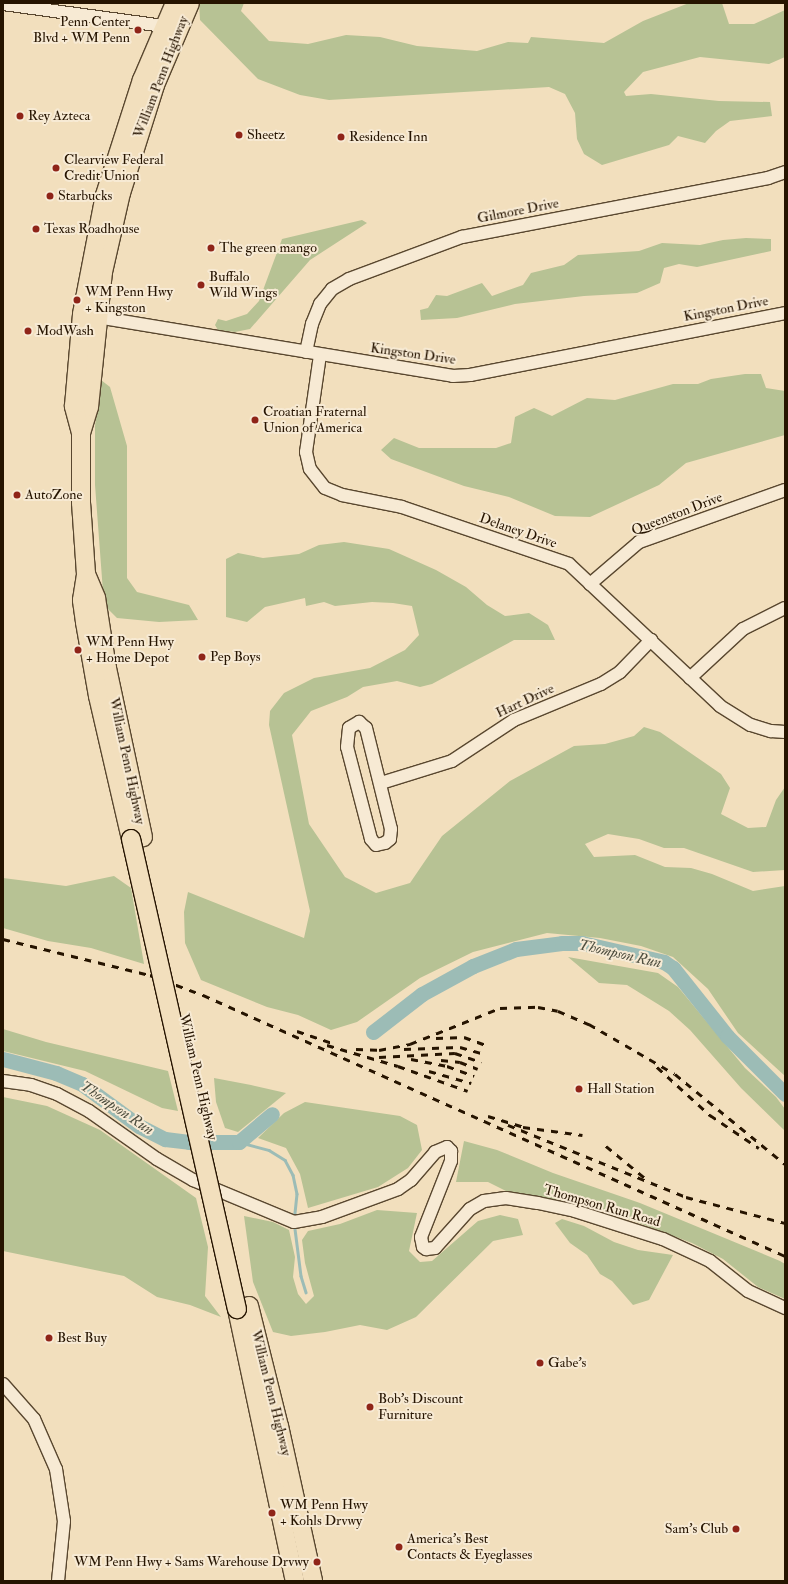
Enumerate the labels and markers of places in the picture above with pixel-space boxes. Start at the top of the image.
place label: Penn Center Blvd + WM Penn [33,14,130,46]
marker: Penn Center Blvd + WM Penn [133,25,143,35]
place label: Rey Azteca [28,108,90,124]
marker: Rey Azteca [15,111,25,121]
place label: Sheetz [247,127,285,143]
place label: Residence Inn [349,129,428,145]
marker: Sheetz [234,130,244,140]
marker: Residence Inn [336,132,346,142]
place label: Clearview Federal Credit Union [64,152,163,184]
marker: Clearview Federal Credit Union [51,163,61,173]
place label: Starbucks [58,188,112,204]
marker: Starbucks [45,191,55,201]
place label: Texas Roadhouse [44,221,139,237]
marker: Texas Roadhouse [31,224,41,234]
place label: The green mango [219,240,317,256]
marker: The green mango [206,243,216,253]
place label: Buffalo Wild Wings [209,269,277,302]
marker: Buffalo Wild Wings [196,280,206,290]
place label: WM Penn Hwy + Kingston [85,284,173,316]
marker: WM Penn Hwy + Kingston [72,295,82,305]
place label: ModWash [36,323,94,339]
marker: ModWash [23,326,33,336]
place label: Croatian Fraternal Union of America [263,404,367,436]
marker: Croatian Fraternal Union of America [250,415,260,425]
place label: AutoZone [25,487,82,503]
marker: AutoZone [12,490,22,500]
place label: WM Penn Hwy + Home Depot [86,634,174,666]
marker: WM Penn Hwy + Home Depot [73,645,83,655]
place label: Pep Boys [210,649,261,665]
marker: Pep Boys [197,652,207,662]
place label: Hall Station [587,1081,655,1097]
marker: Hall Station [574,1084,584,1094]
place label: Best Buy [57,1330,107,1346]
marker: Best Buy [44,1333,54,1343]
place label: Gabe's [548,1355,586,1371]
marker: Gabe's [535,1358,545,1368]
place label: Bob’s Discount Furniture [378,1391,463,1424]
marker: Bob’s Discount Furniture [365,1402,375,1412]
place label: WM Penn Hwy + Kohls Drvwy [280,1497,368,1530]
marker: WM Penn Hwy + Kohls Drvwy [267,1508,277,1518]
place label: Sam's Club [665,1521,728,1537]
marker: Sam's Club [731,1524,741,1534]
place label: America's Best Contacts & Eyeglasses [407,1531,532,1564]
marker: America's Best Contacts & Eyeglasses [394,1542,404,1552]
place label: WM Penn Hwy + Sams Warehouse Drvwy [74,1554,309,1570]
marker: WM Penn Hwy + Sams Warehouse Drvwy [312,1557,322,1567]

